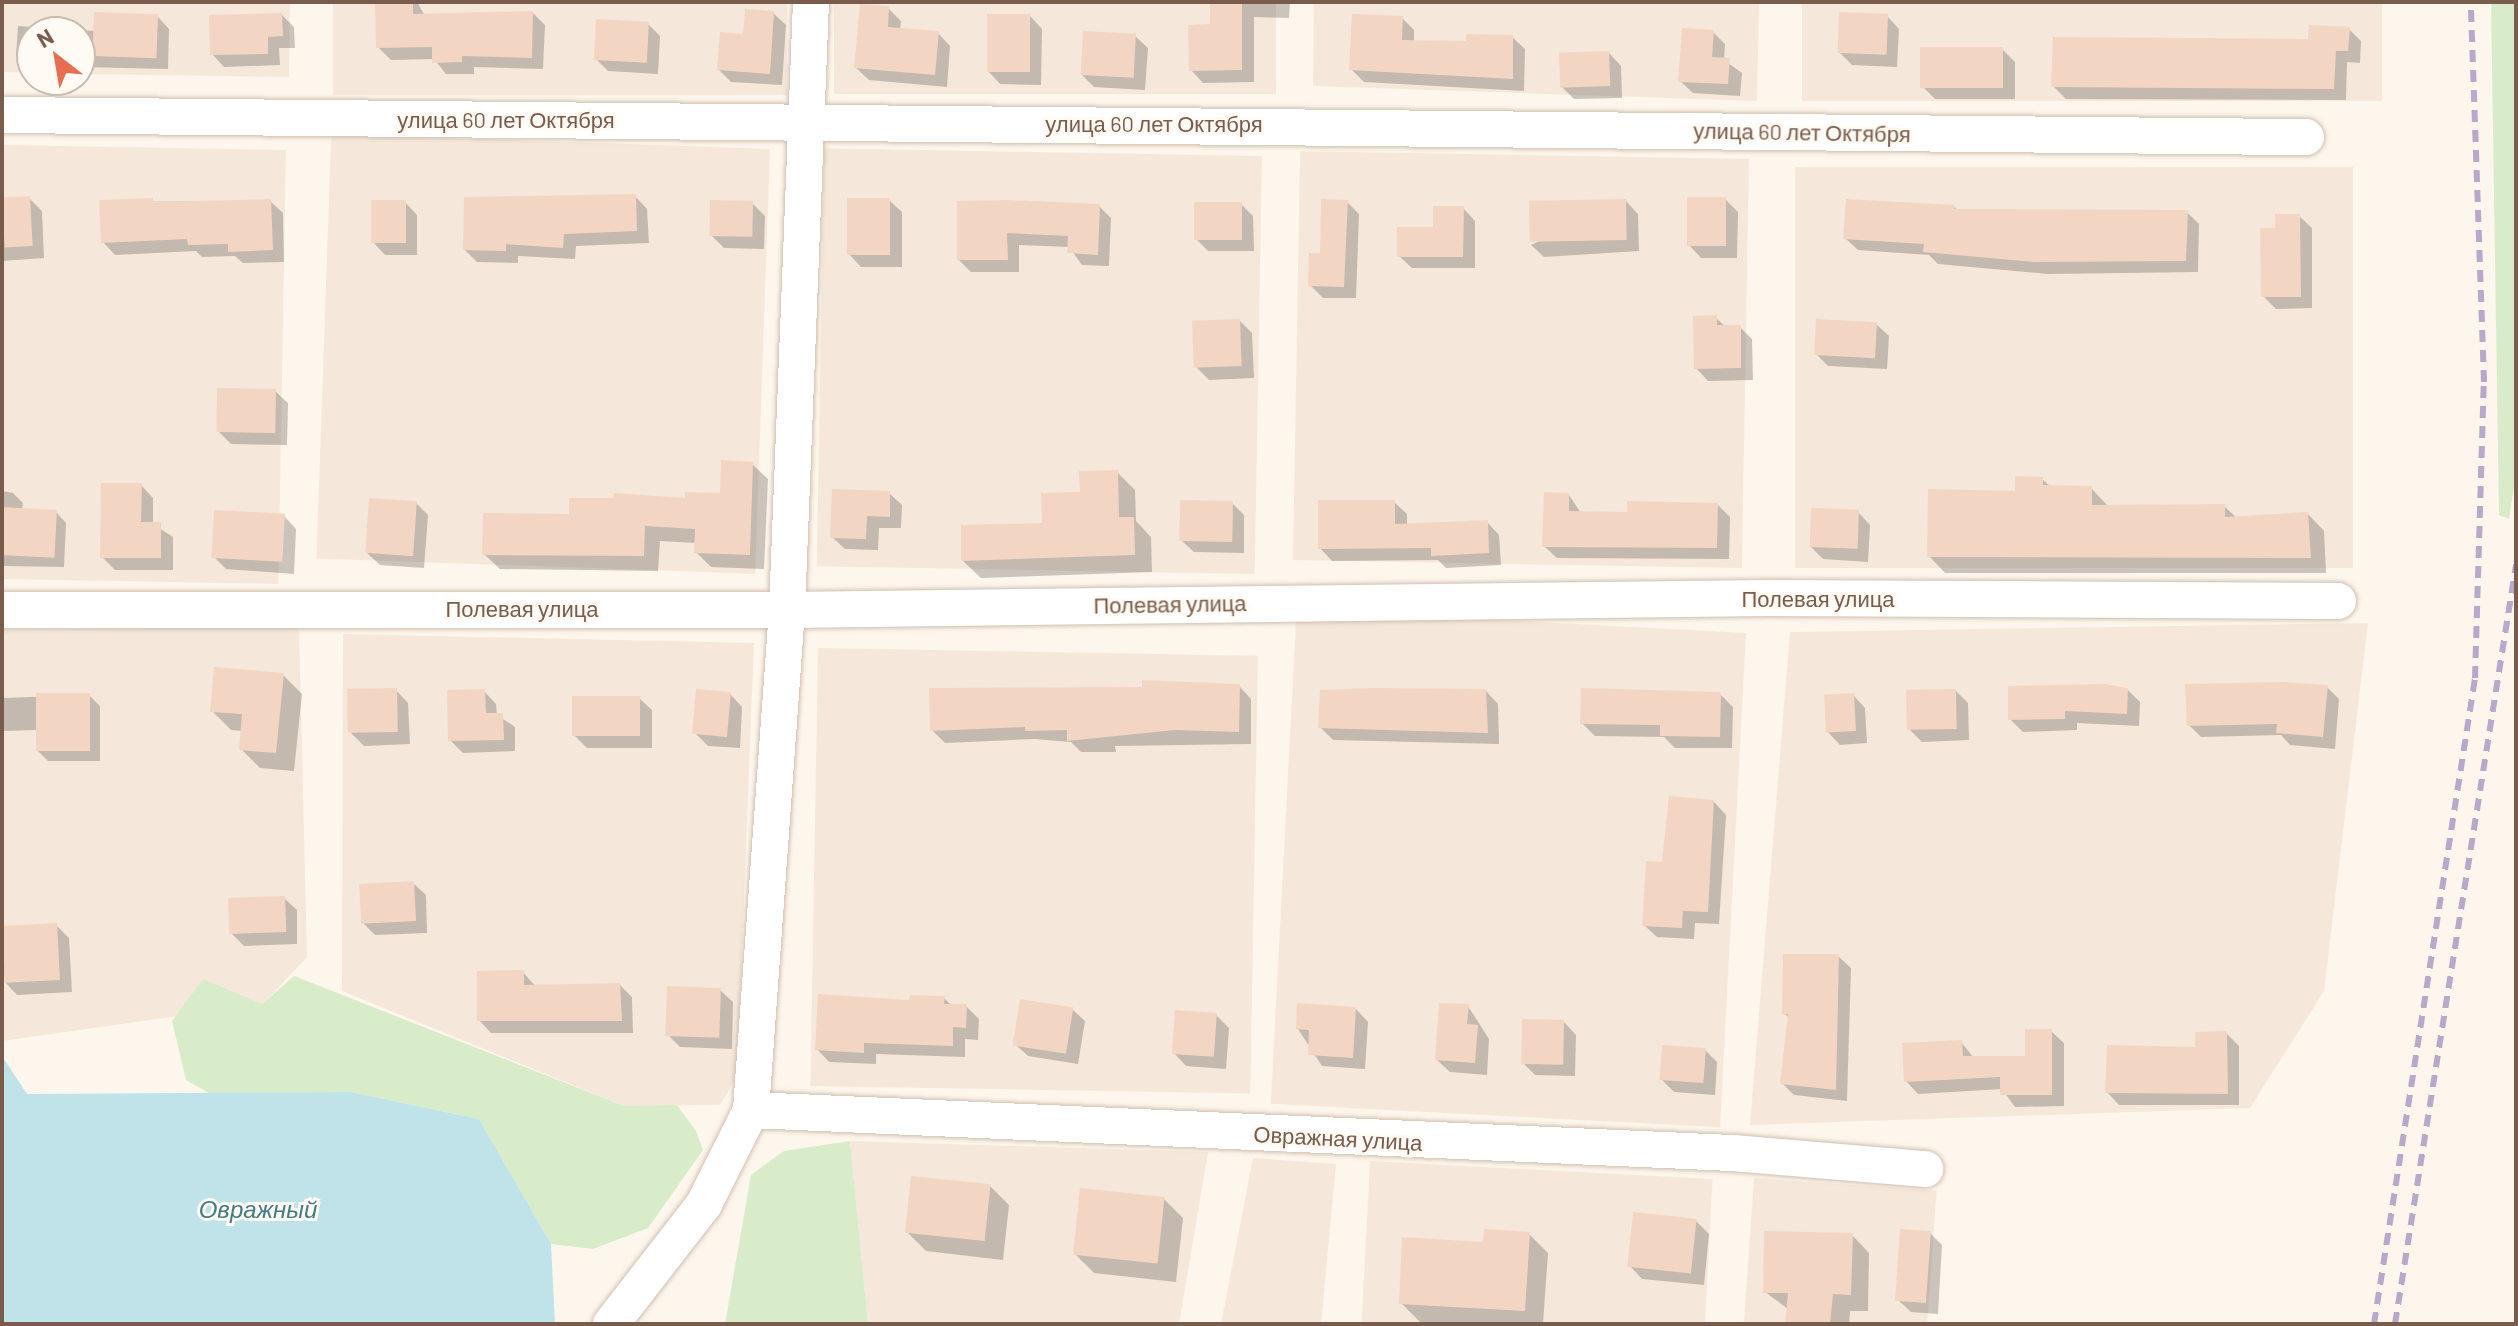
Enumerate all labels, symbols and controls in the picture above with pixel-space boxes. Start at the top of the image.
north arrow [16,16,96,96]
text: N [32,22,58,52]
street label: улица 60 лет Октября [397,107,615,133]
street label: улица 60 лет Октября [1045,111,1263,137]
street label: улица 60 лет Октября [1693,117,1911,147]
street label: Полевая улица [1741,586,1895,612]
street label: Полевая улица [1093,589,1247,619]
street label: Полевая улица [445,596,599,622]
street label: Овражная улица [1253,1120,1423,1156]
water label: Овражный [199,1195,317,1223]

